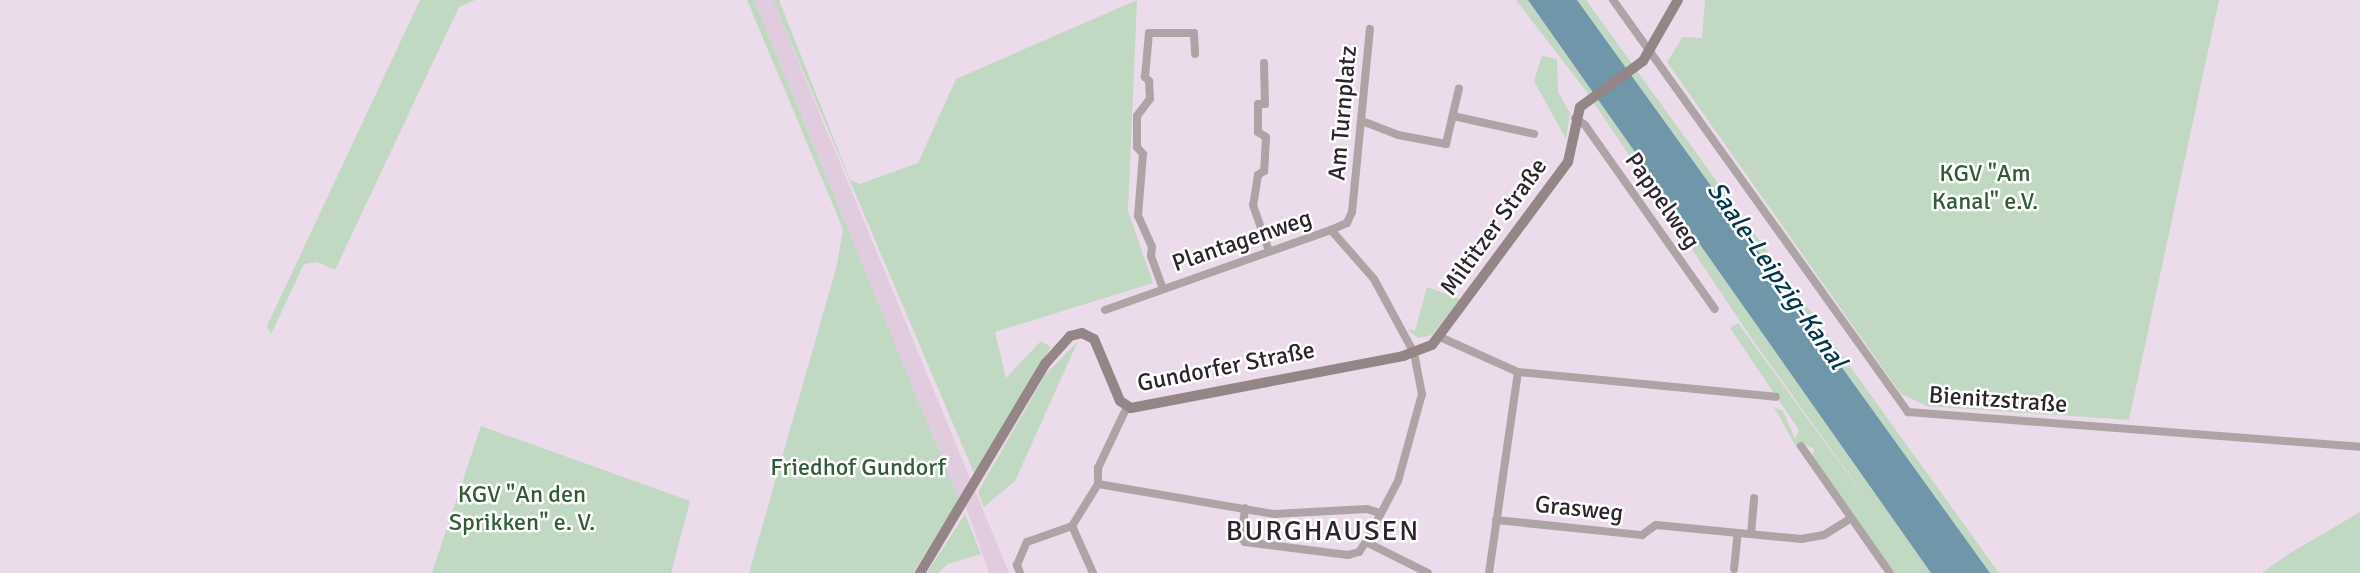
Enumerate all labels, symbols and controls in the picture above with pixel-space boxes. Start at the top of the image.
street label: Am Turnplatz [1323,44,1363,182]
street label: Pappelweg [1618,147,1706,255]
street label: Miltitzer Straße [1435,153,1553,301]
park label: KGV "Am Kanal" e.V. [1932,160,2038,216]
water label: Saale-Leipzig-Kanal [1700,176,1852,376]
street label: Plantagenweg [1169,204,1315,278]
street label: Gundorfer Straße [1135,336,1317,398]
street label: Bienitzstraße [1928,381,2068,419]
park label: Friedhof Gundorf [770,454,946,482]
park label: KGV "An den Sprikken" e. V. [449,481,595,537]
street label: Grasweg [1534,490,1624,528]
district label: BURGHAUSEN [1227,514,1419,548]

